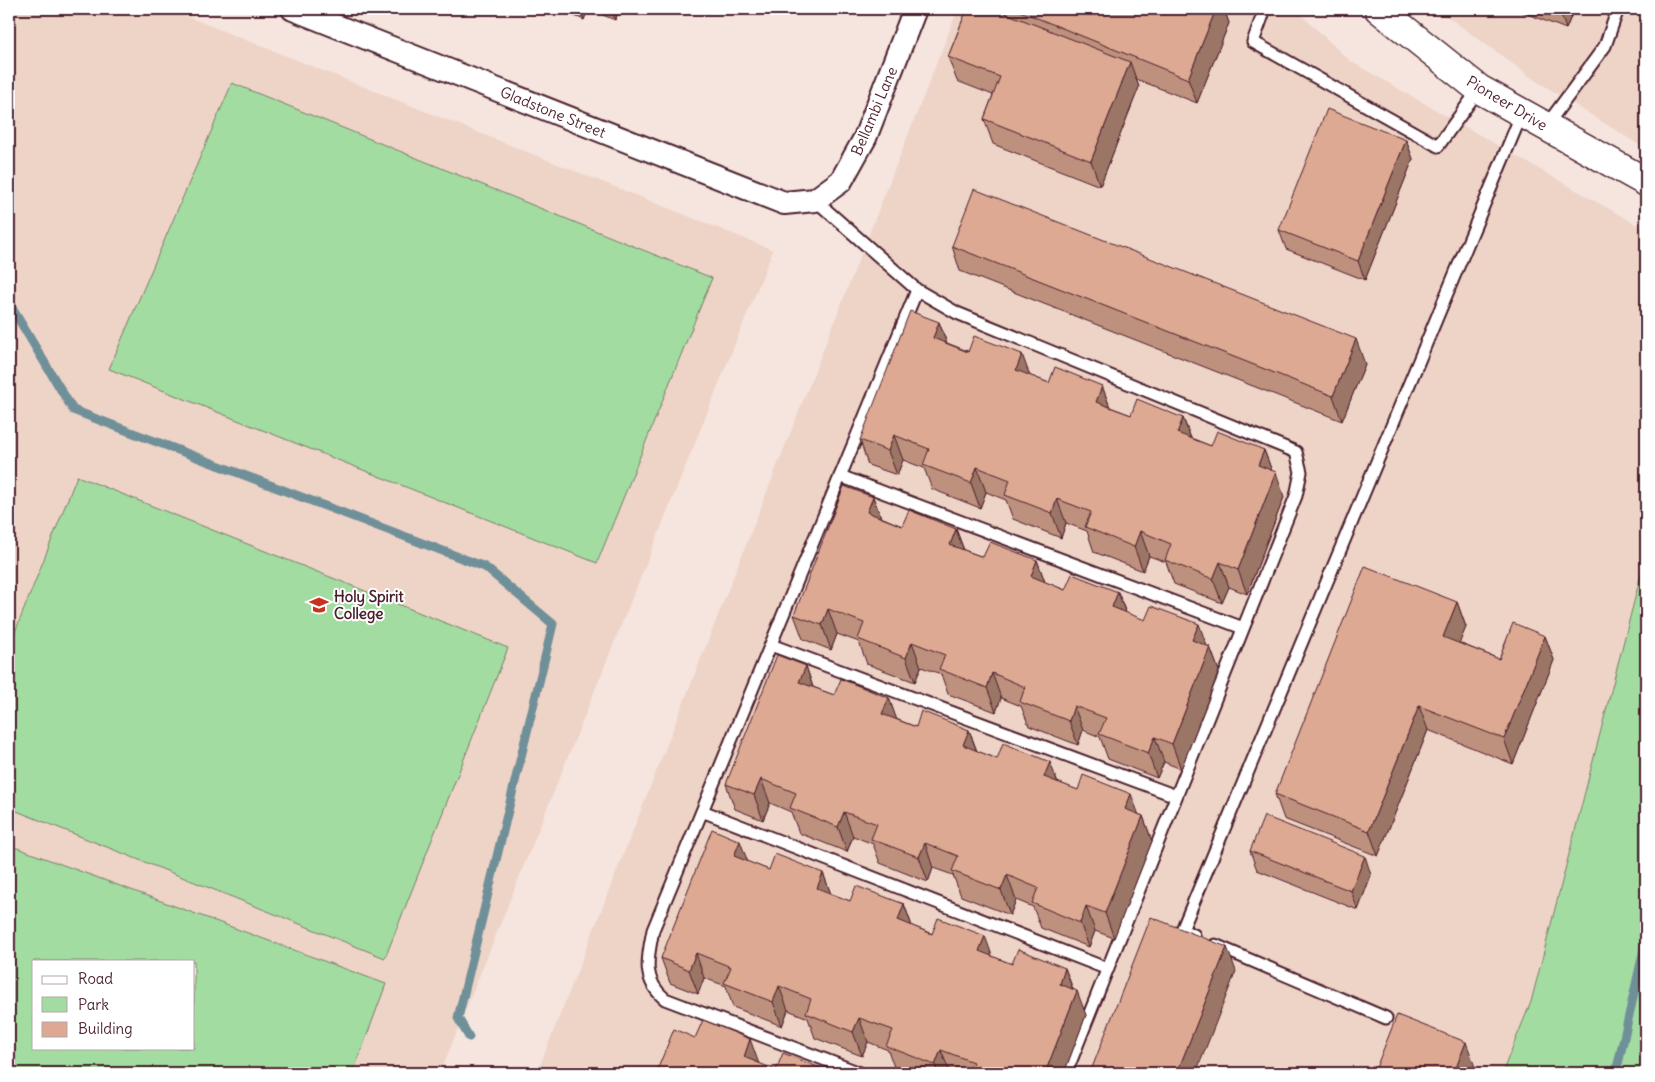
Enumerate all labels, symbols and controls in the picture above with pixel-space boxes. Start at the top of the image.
street label: Bellambi Lane [847,64,901,158]
street label: Pioneer Drive [1463,71,1551,135]
street label: Gladstone Street [497,82,609,142]
place label: Holy Spirit College [334,587,404,624]
school or university icon: Holy Spirit College [308,594,330,616]
legend [32,960,195,1050]
text: Road [78,969,113,988]
text: Park [78,995,109,1014]
text: Building [78,1019,133,1038]

